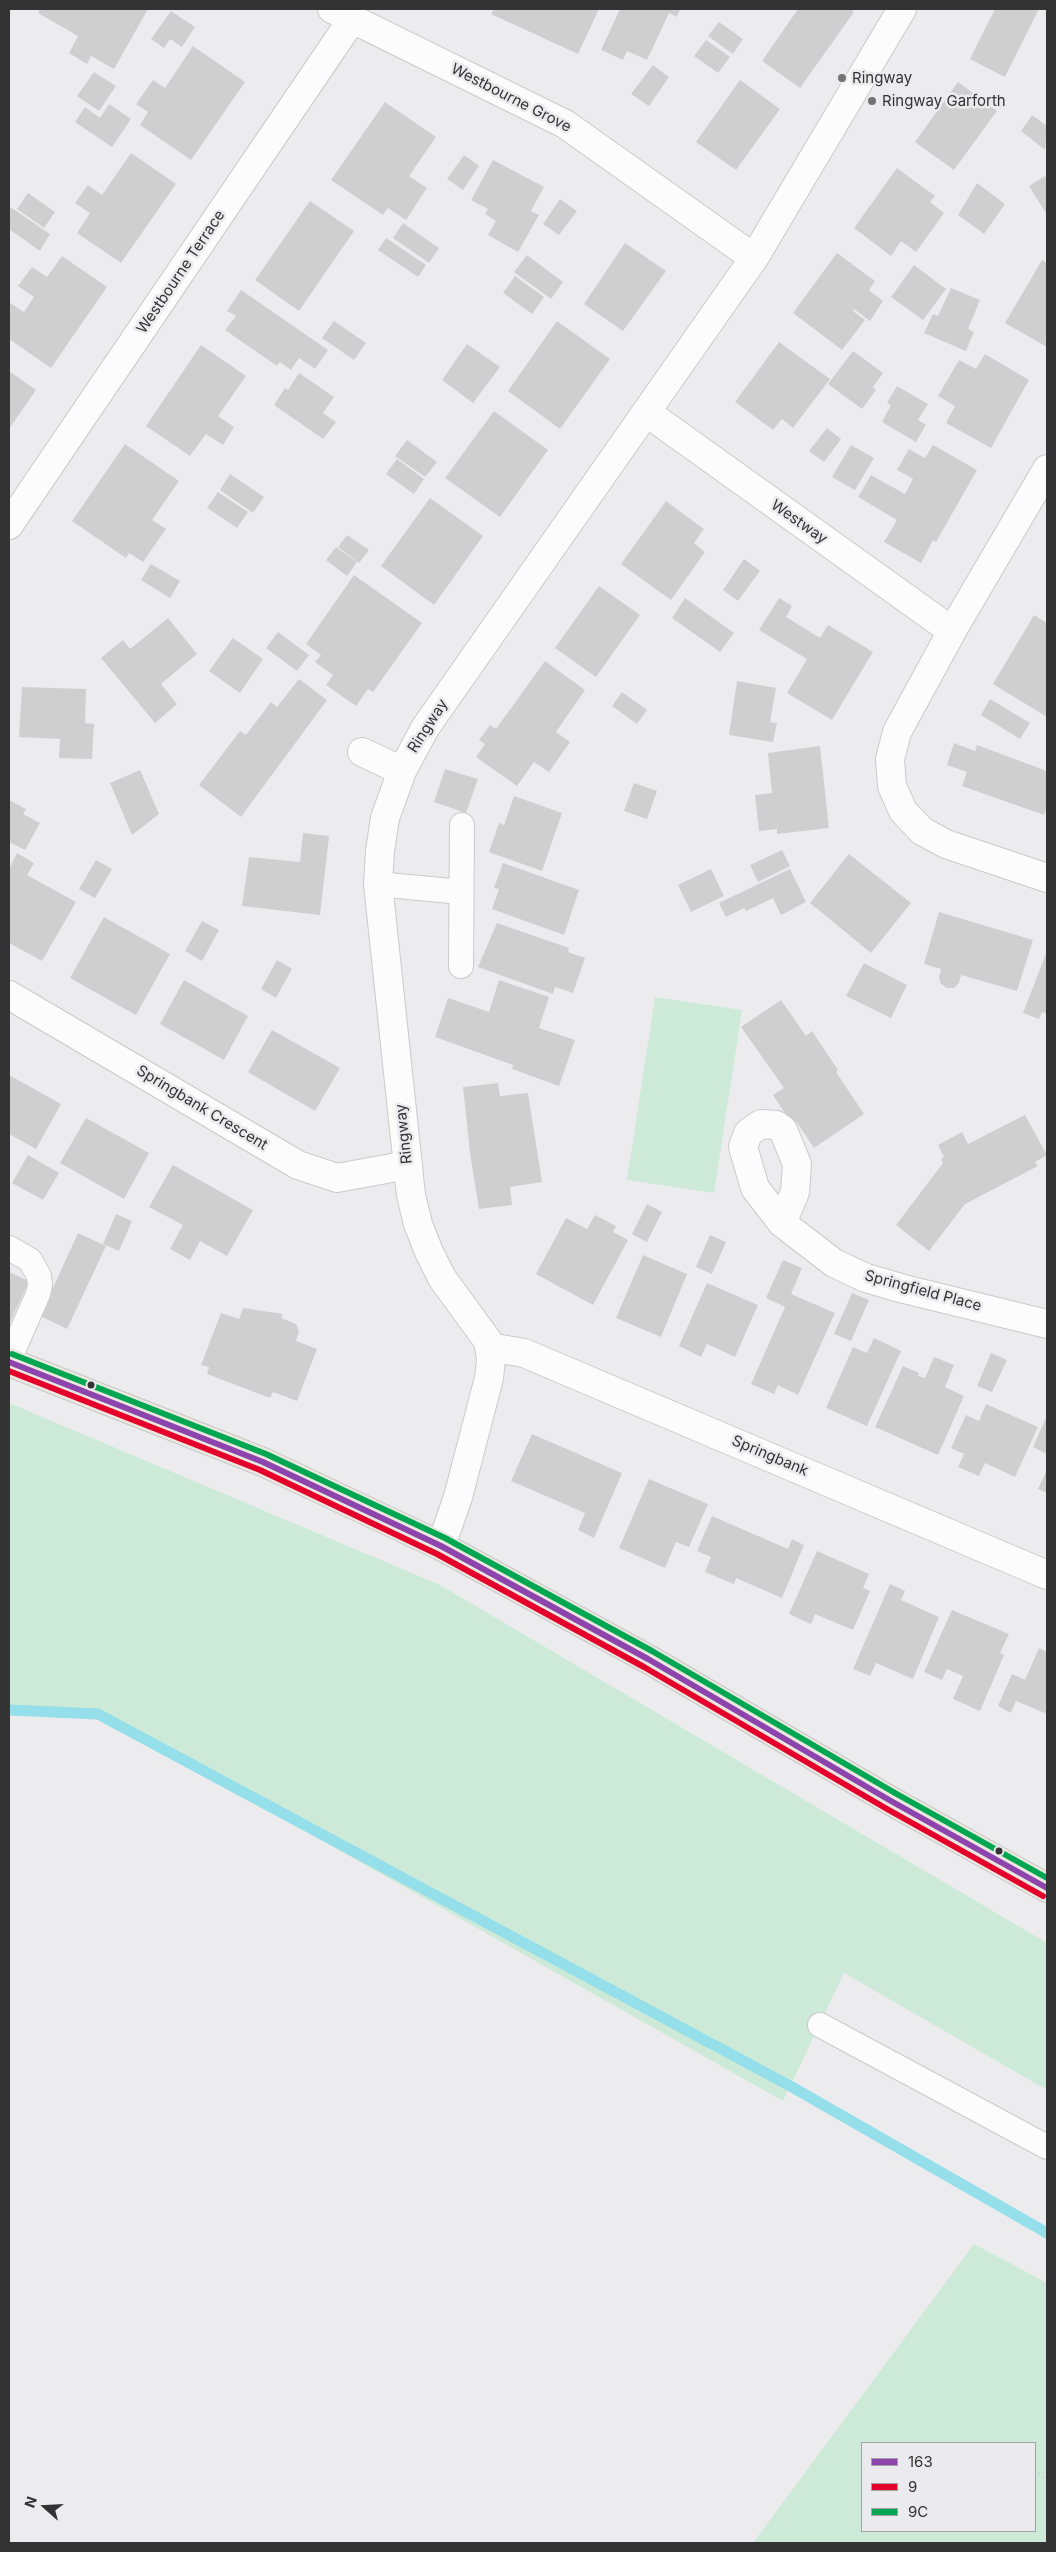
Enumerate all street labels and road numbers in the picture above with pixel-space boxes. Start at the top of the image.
street label: Westbourne Grove [448,60,574,136]
street label: Westbourne Terrace [133,207,229,337]
street label: Westway [767,496,831,548]
street label: Ringway [404,696,452,756]
street label: Springbank Crescent [133,1062,271,1154]
street label: Ringway [392,1103,416,1165]
street label: Springfield Place [863,1267,983,1315]
street label: Springbank [729,1432,811,1480]

